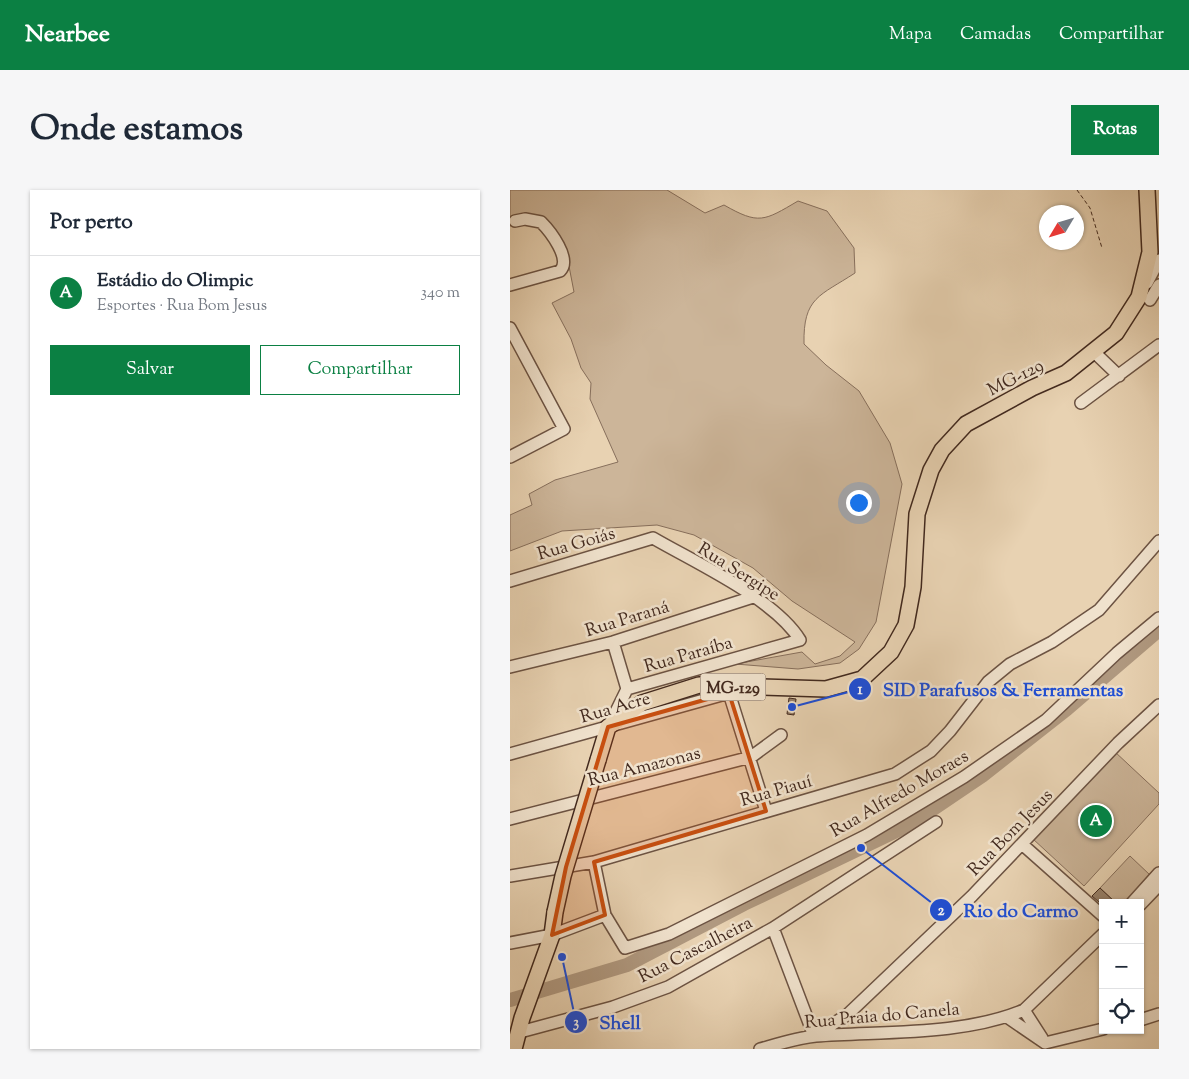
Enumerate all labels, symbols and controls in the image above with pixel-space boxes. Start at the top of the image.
text: Nearbee [25,18,110,52]
text: Mapa [889,22,932,48]
text: Camadas [960,22,1031,48]
text: Compartilhar [1059,22,1164,48]
text: Onde estamos [30,105,243,156]
button: Rotas [1071,105,1159,155]
north arrow [1039,205,1084,250]
text: Por perto [50,208,133,238]
text: Estádio do Olimpic [97,268,253,295]
text: A [60,282,73,305]
text: 340 m [421,282,460,305]
text: Esportes · Rua Bom Jesus [97,295,267,318]
button: Salvar [50,345,250,395]
button: Compartilhar [260,345,460,395]
street label: MG-129 [983,353,1049,404]
your location [846,490,872,516]
street label: Rua Goiás [535,521,619,568]
street label: Rua Sergipe [692,537,784,608]
street label: Rua Paraná [582,595,673,645]
street label: Rua Paraíba [641,631,736,681]
callout: SID Parafusos & Ferramentas [847,672,1133,706]
road number: MG-129 [700,674,766,701]
text: SID Parafusos & Ferramentas [883,678,1124,705]
text: 1 [857,680,863,701]
street label: Rua Acre [577,687,654,731]
street label: Rua Amazonas [585,741,704,795]
street label: Rua Alfredo Moraes [826,744,974,845]
street label: Rua Piauí [738,769,815,815]
street label: Rua Bom Jesus [963,784,1060,883]
pin: A [1080,802,1112,840]
callout: Rio do Carmo [928,893,1088,927]
text: Rio do Carmo [964,899,1079,926]
map controls [1099,899,1144,1034]
button: + [1099,899,1144,944]
text: 2 [937,901,945,922]
street label: Rua Cascalheira [634,911,757,991]
button: − [1099,944,1144,989]
button: locate [1099,989,1144,1034]
street label: Rua Praia do Canela [804,997,961,1037]
callout: Shell [564,1005,651,1039]
text: Shell [599,1011,642,1038]
text: 3 [573,1013,579,1034]

